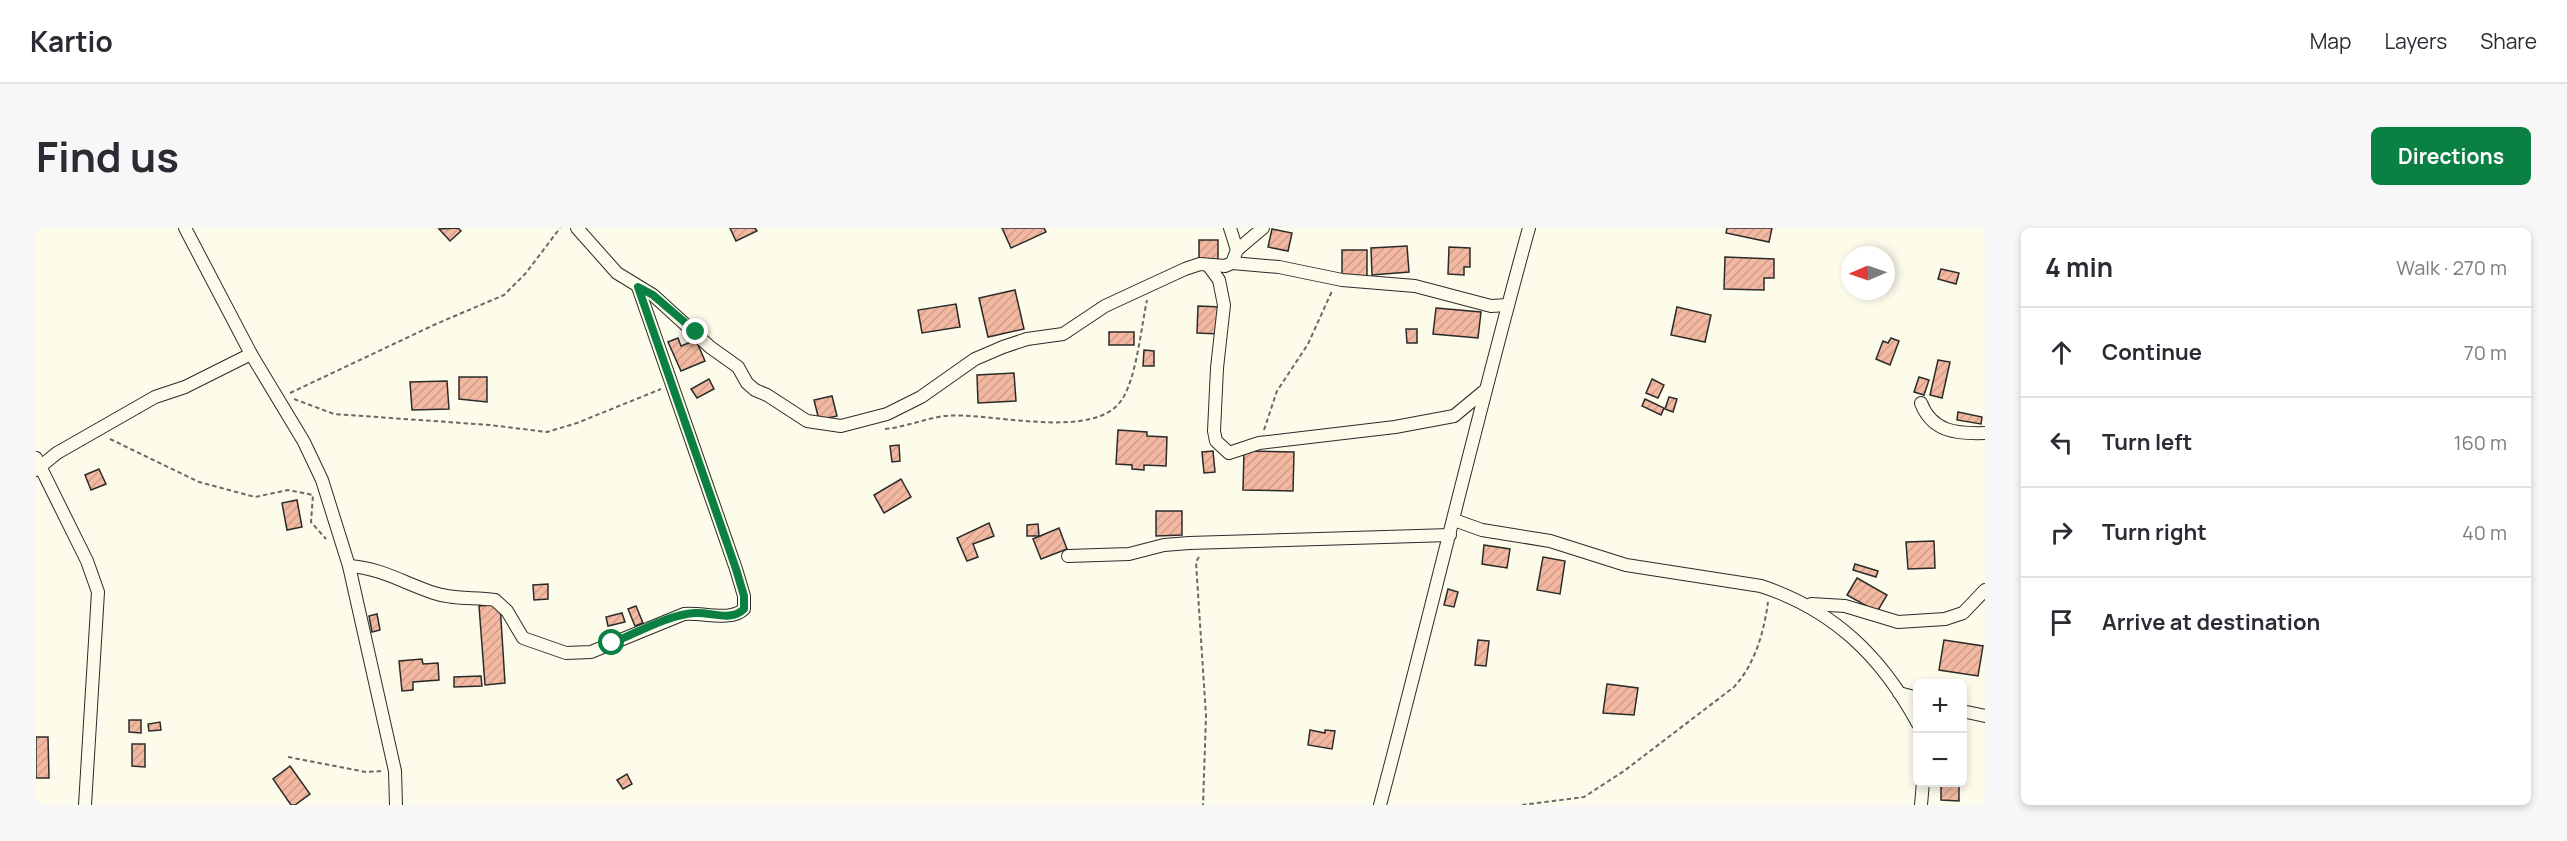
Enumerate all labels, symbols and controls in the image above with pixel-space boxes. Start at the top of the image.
text: Kartio [30,22,113,60]
text: Map [2310,27,2351,55]
text: Layers [2384,27,2447,55]
text: Share [2480,27,2537,55]
text: Find us [36,127,179,185]
button: Directions [2371,127,2531,185]
north arrow [1841,246,1895,300]
text: 4 min [2045,249,2113,285]
text: Walk · 270 m [2396,254,2507,281]
route end [682,318,708,344]
icon: ahead [2045,336,2078,369]
text: Continue [2102,337,2202,367]
text: 70 m [2464,339,2507,366]
icon: left [2045,426,2078,459]
text: Turn left [2102,427,2192,457]
text: 160 m [2454,429,2507,456]
icon: right [2045,516,2078,549]
text: Turn right [2102,517,2207,547]
text: 40 m [2462,519,2507,546]
icon: arrive [2045,606,2078,639]
text: Arrive at destination [2102,607,2320,637]
route start [598,629,624,655]
map controls [1913,679,1967,787]
button: + [1913,679,1967,733]
button: − [1913,733,1967,787]

